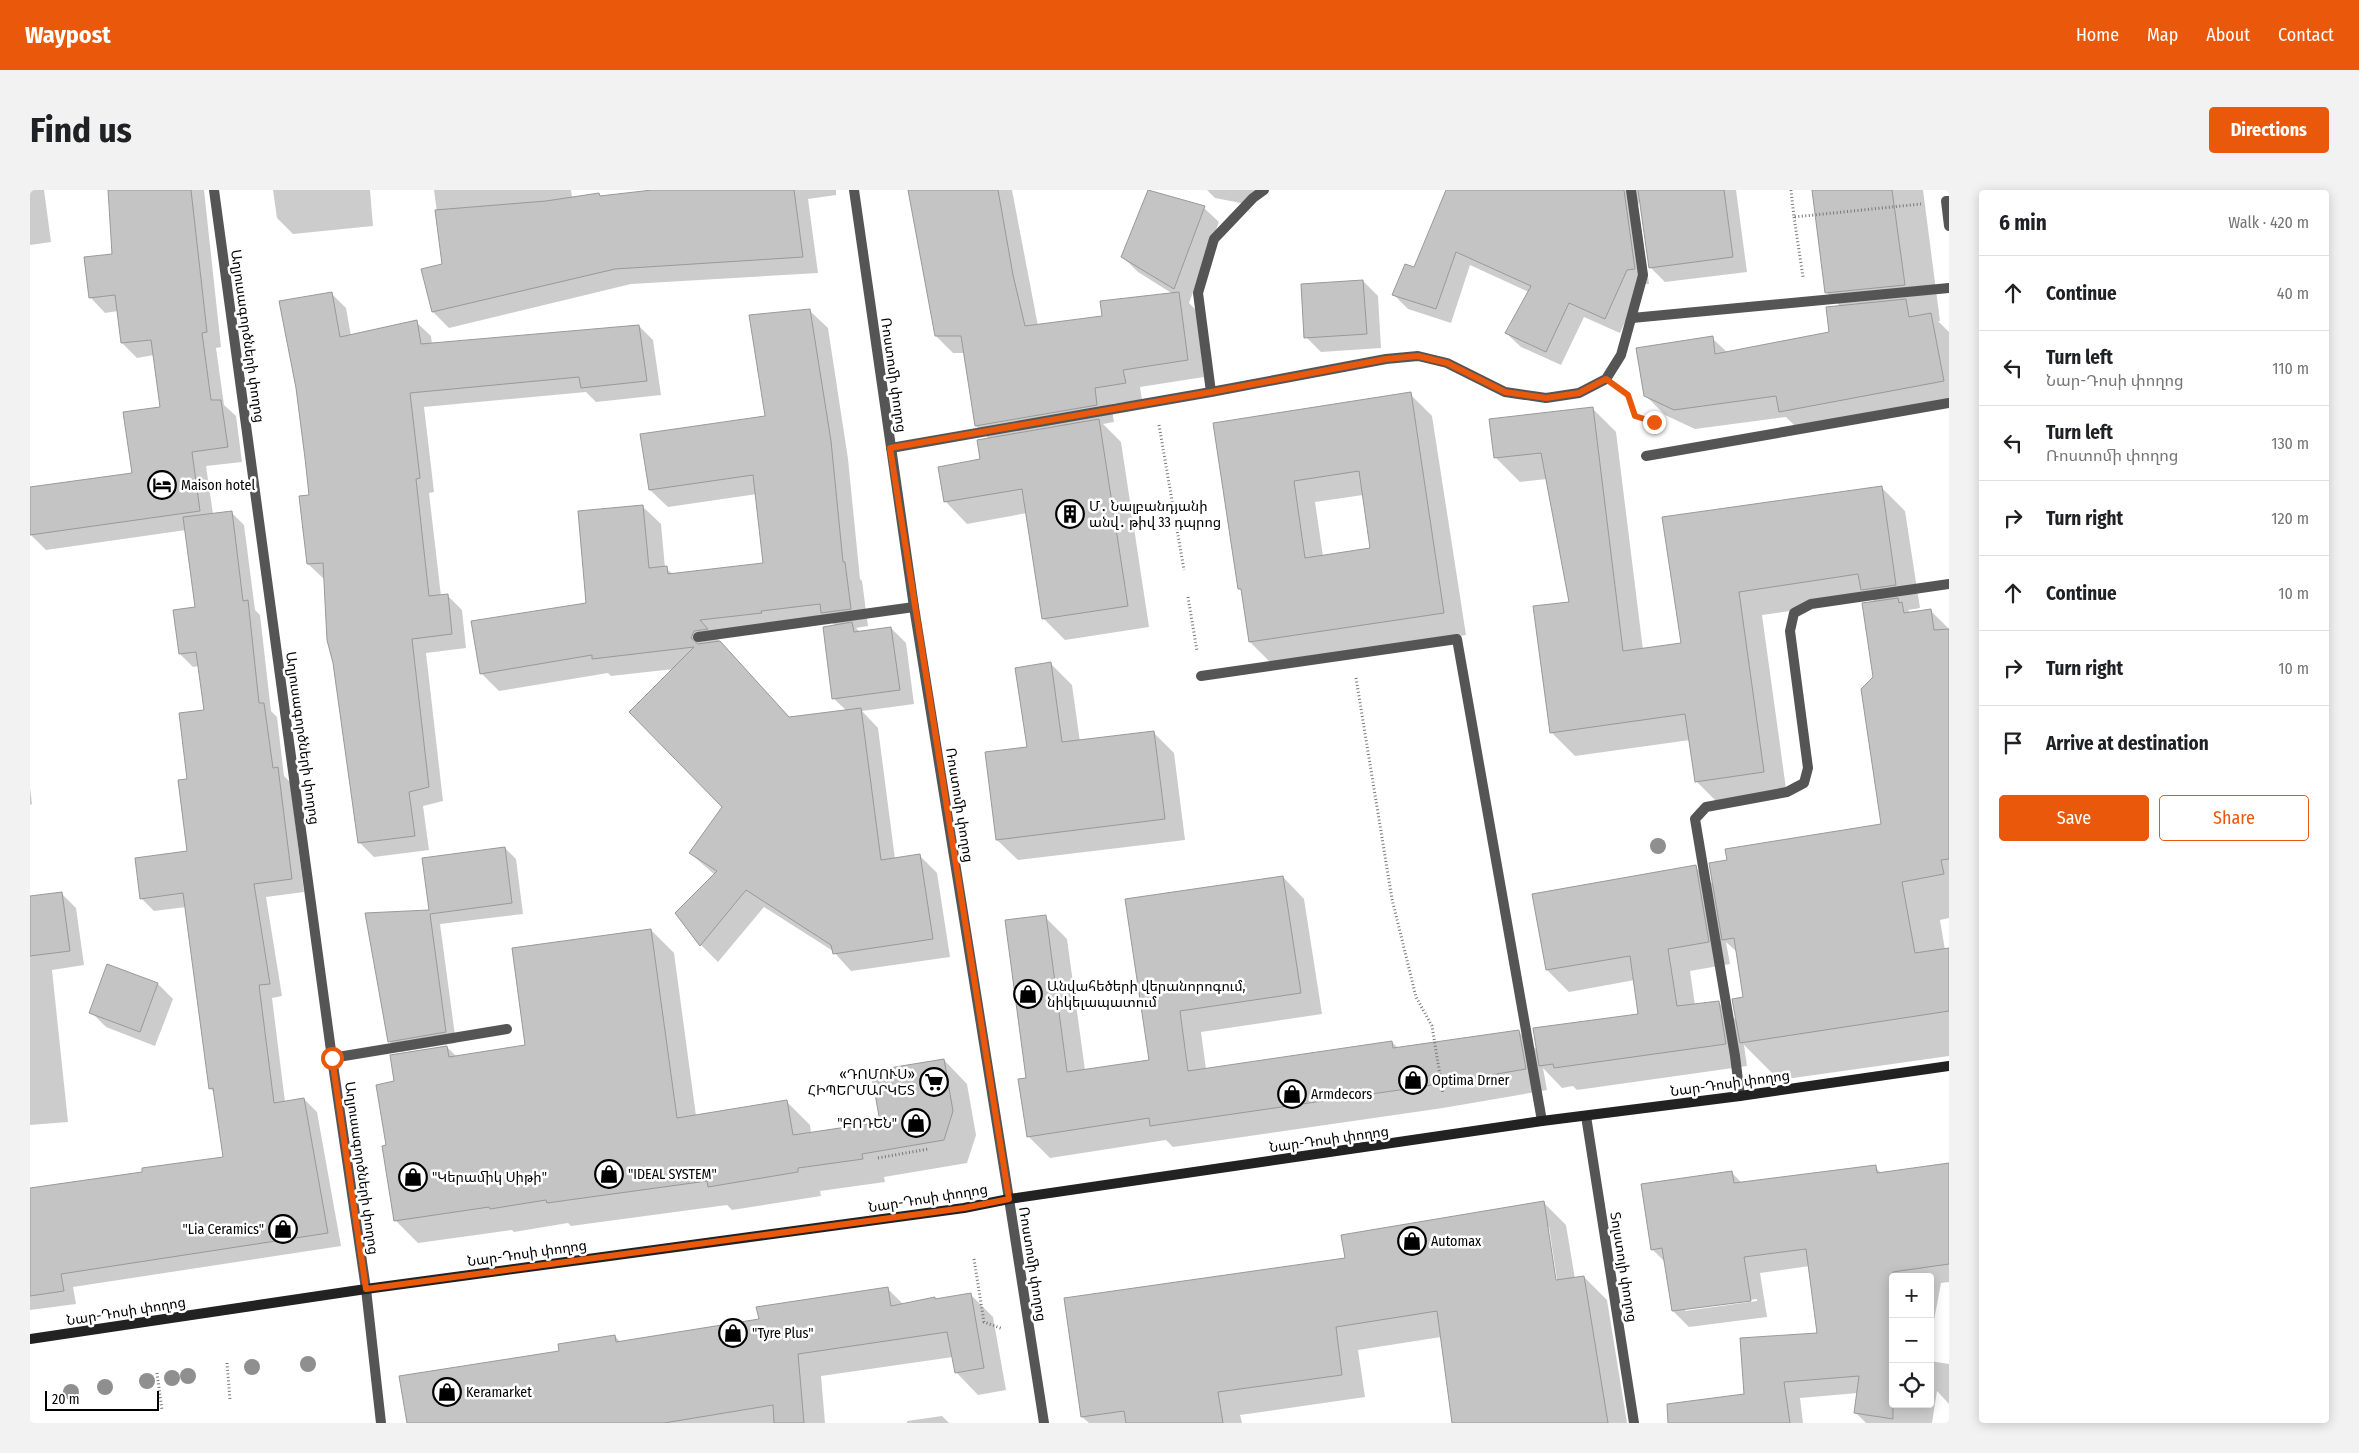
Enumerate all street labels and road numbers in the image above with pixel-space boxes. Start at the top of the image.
street label: Աղյուսագործների փողոց [227,248,268,424]
street label: Ռոստոմի փողոց [877,317,910,434]
street label: Աղյուսագործների փողոց [282,650,323,826]
street label: Ռոստոմի փողոց [942,747,977,864]
street label: Նար-Դոսի փողոց [1669,1067,1791,1100]
street label: Աղյուսագործների փողոց [341,1080,382,1256]
street label: Նար-Դոսի փողոց [1268,1123,1390,1156]
street label: Նար-Դոսի փողոց [867,1181,989,1216]
street label: Ռոստոմի փողոց [1015,1206,1050,1323]
street label: Տոլստոյի փողոց [1606,1211,1641,1323]
street label: Նար-Դոսի փողոց [466,1237,588,1270]
street label: Նար-Դոսի փողոց [65,1294,187,1329]

